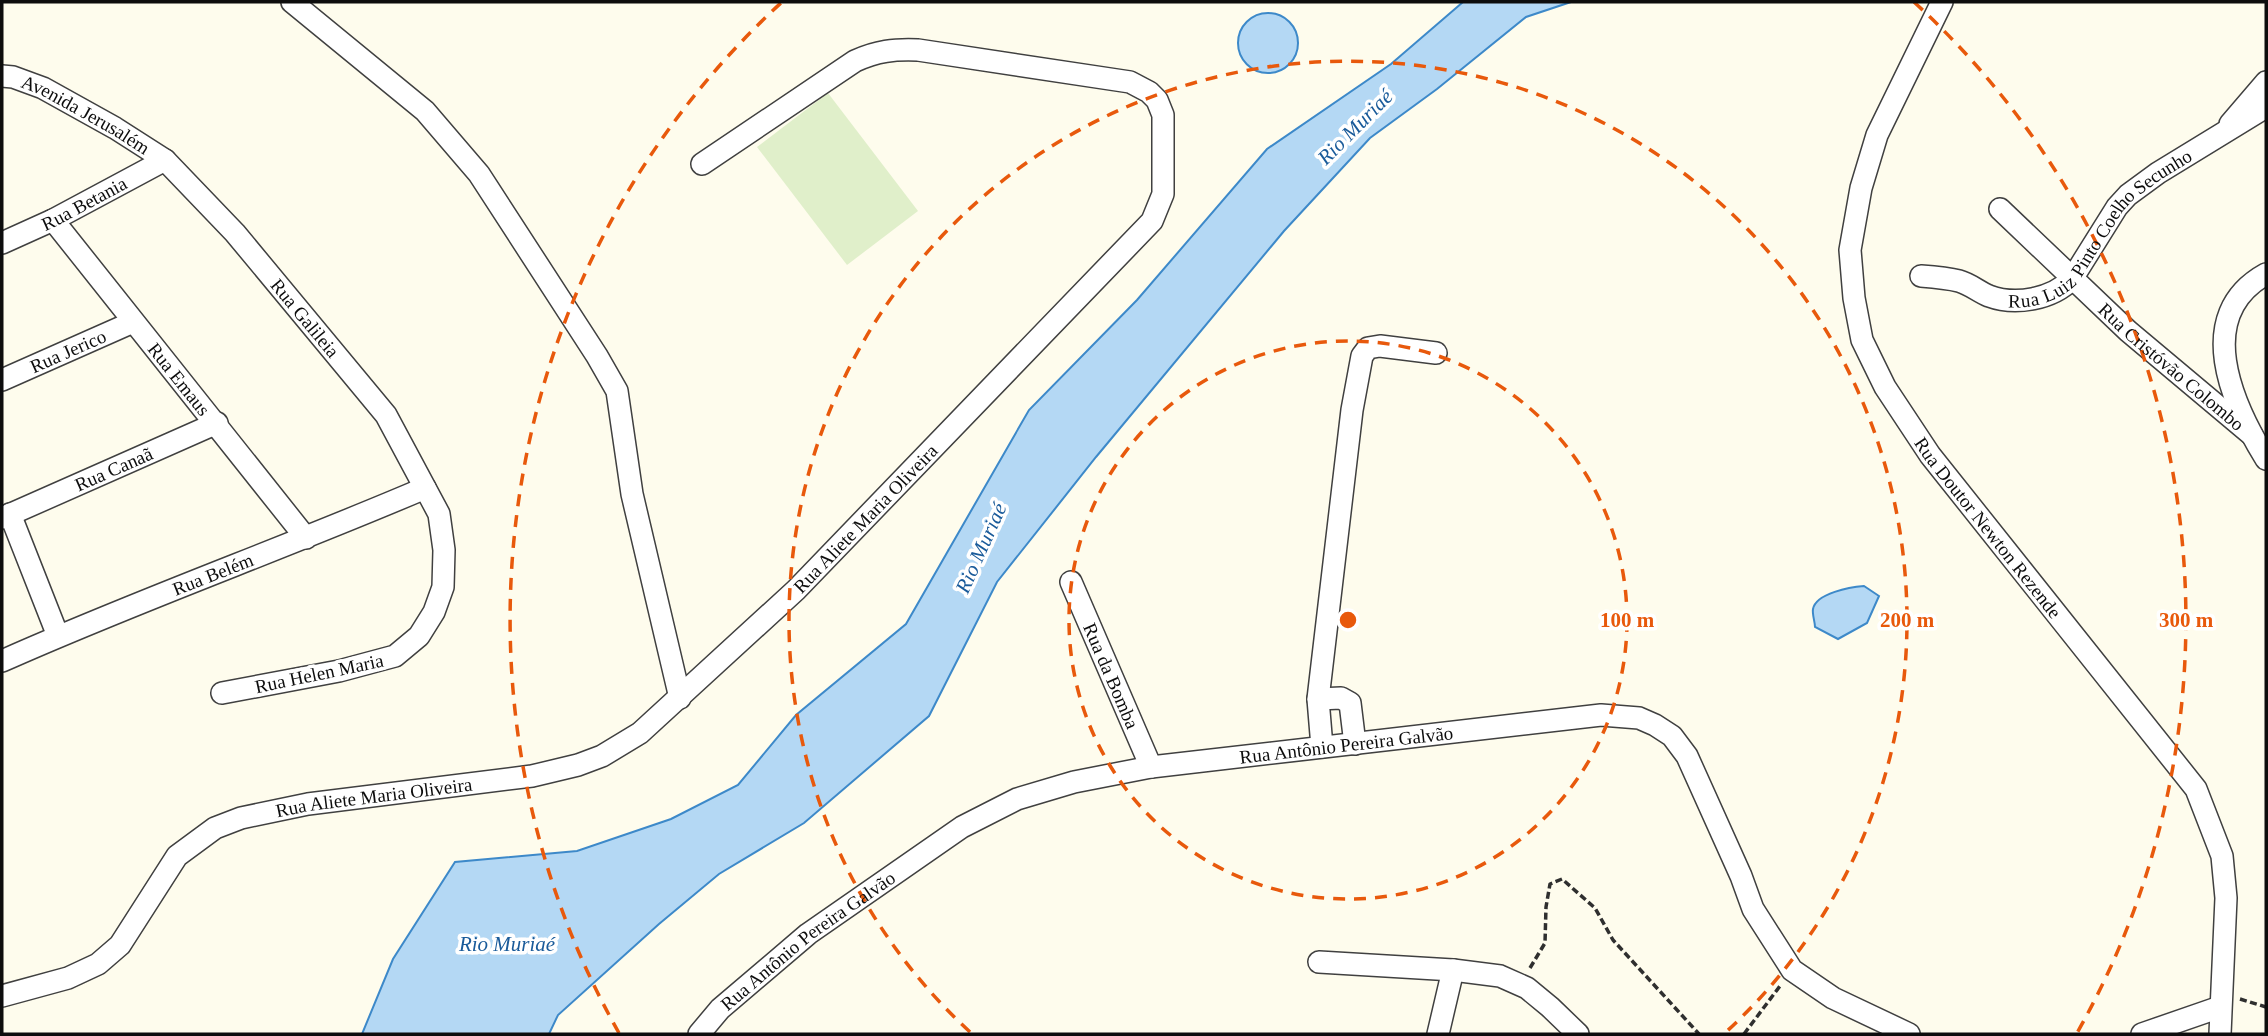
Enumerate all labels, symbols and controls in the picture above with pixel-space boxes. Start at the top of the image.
street label: Avenida Jerusalém [19,71,154,159]
water label: Rio Muriaé [1312,83,1399,170]
street label: Rua Luiz Pinto Coelho Secunho [2008,145,2195,312]
street label: Rua Betania [38,172,131,235]
street label: Rua Galileia [266,275,344,362]
street label: Rua Cristóvão Colombo [2094,299,2248,435]
street label: Rua Jerico [27,325,109,377]
street label: Rua Emaus [144,339,214,420]
street label: Rua Doutor Newton Rezende [1910,433,2066,622]
street label: Rua Aliete Maria Oliveira [789,440,942,597]
street label: Rua Canaã [72,443,156,496]
water label: Rio Muriaé [950,498,1012,598]
street label: Rua Belém [169,549,256,600]
centre of rings [1336,608,1360,632]
text: 100 m [1600,608,1655,632]
text: 200 m [1880,608,1935,632]
text: 300 m [2159,608,2214,632]
street label: Rua da Bomba [1079,620,1143,732]
street label: Rua Helen Maria [253,649,386,697]
street label: Rua Antônio Pereira Galvão [1238,722,1454,768]
street label: Rua Aliete Maria Oliveira [274,774,474,821]
street label: Rua Antônio Pereira Galvão [717,867,899,1015]
water label: Rio Muriaé [458,932,557,956]

